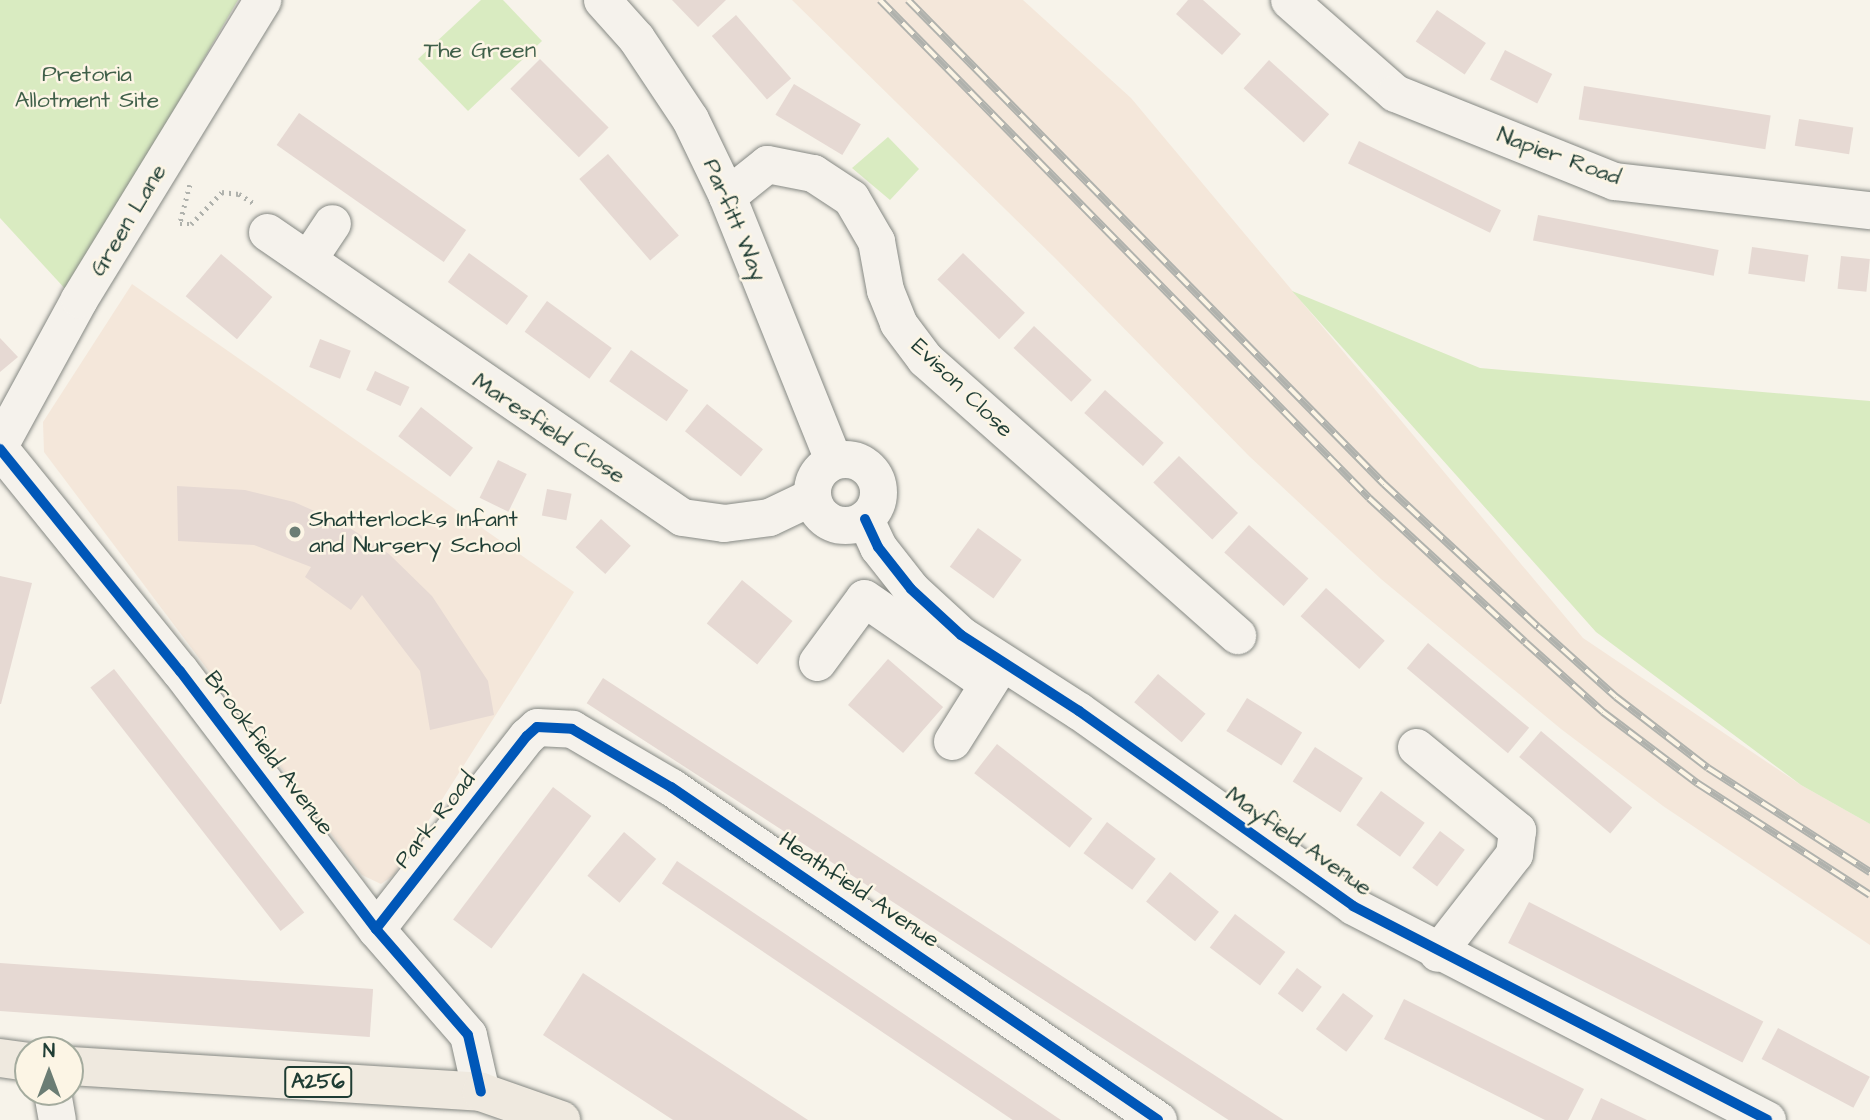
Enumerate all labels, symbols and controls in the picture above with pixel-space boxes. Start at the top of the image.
park label: The Green [424,36,536,64]
park label: Pretoria Allotment Site [15,60,159,114]
street label: Napier Road [1493,121,1625,191]
street label: Parfitt Way [697,155,773,285]
street label: Green Lane [84,159,172,281]
street label: Evison Close [905,333,1019,443]
street label: Maresfield Close [467,367,631,489]
place label: Shatterlocks Infant and Nursery School [309,505,521,559]
marker: Shatterlocks Infant and Nursery School [287,524,303,540]
street label: Brookfield Avenue [198,666,340,840]
street label: Park Road [389,766,481,874]
street label: Mayfield Avenue [1221,780,1377,902]
street label: Heathfield Avenue [773,826,945,954]
north arrow [14,1036,84,1106]
text: N [43,1038,55,1065]
road number: A256 [283,1064,353,1100]

